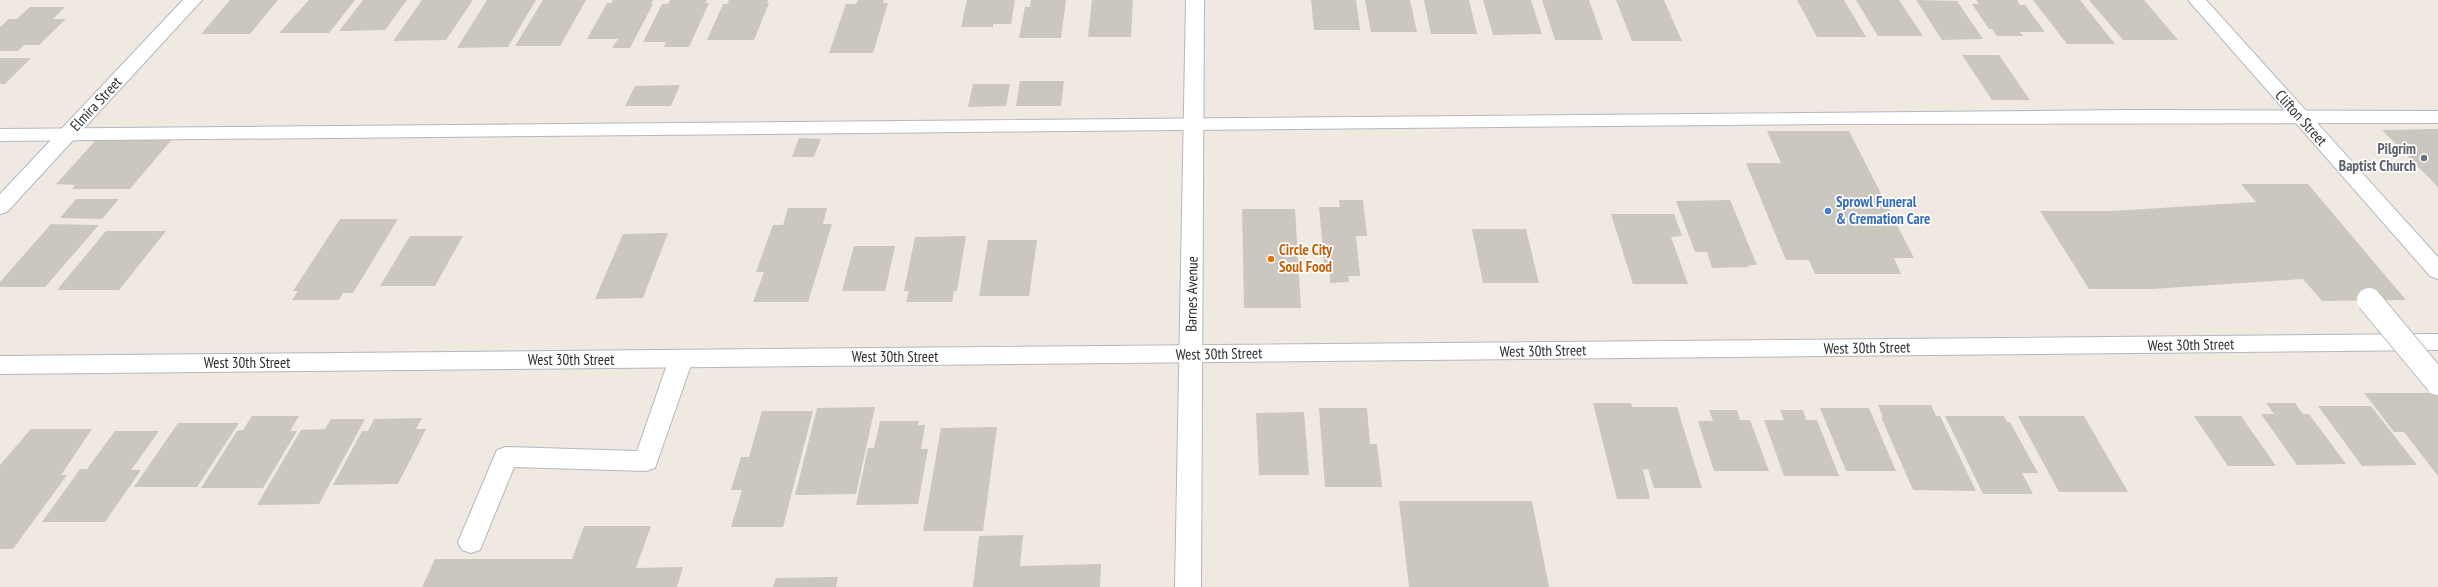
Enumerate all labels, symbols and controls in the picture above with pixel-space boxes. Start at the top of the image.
street label: Elmira Street [66,73,126,135]
street label: Clifton Street [2271,86,2331,150]
place label: Pilgrim Baptist Church [2339,139,2416,175]
marker: Pilgrim Baptist Church [2419,153,2429,163]
place label: Sprowl Funeral & Cremation Care [1836,192,1930,228]
marker: Sprowl Funeral & Cremation Care [1823,206,1833,216]
place label: Circle City Soul Food [1279,240,1333,276]
marker: Circle City Soul Food [1266,254,1276,264]
street label: Barnes Avenue [1181,256,1202,332]
street label: West 30th Street [2148,334,2234,355]
street label: West 30th Street [1824,337,1910,358]
street label: West 30th Street [1500,340,1586,361]
street label: West 30th Street [1176,343,1262,364]
street label: West 30th Street [852,347,938,366]
street label: West 30th Street [528,350,614,369]
street label: West 30th Street [204,353,290,372]

